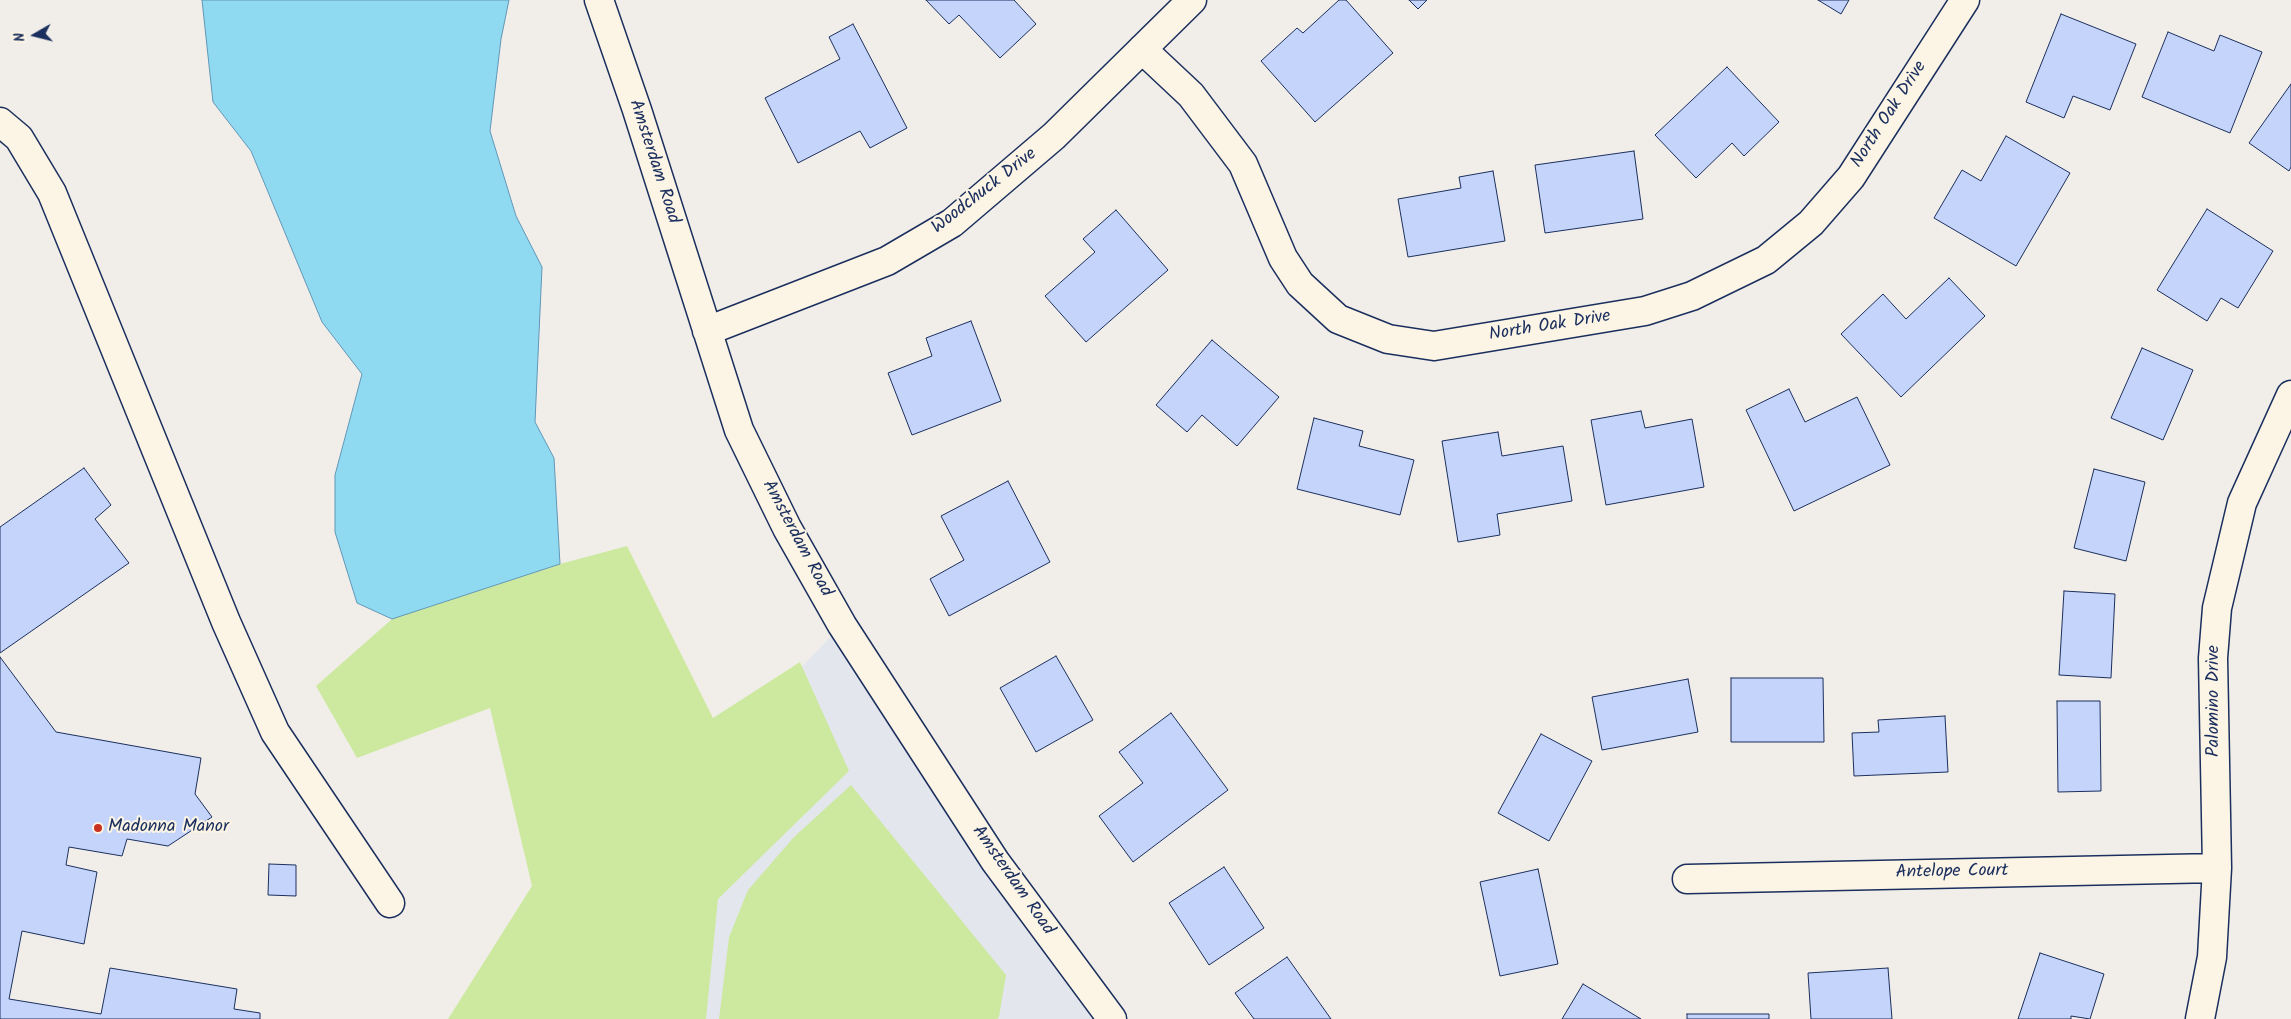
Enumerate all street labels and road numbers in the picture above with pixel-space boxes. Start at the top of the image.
street label: North Oak Drive [1847,58,1933,172]
street label: Amsterdam Road [623,97,683,227]
street label: Woodchuck Drive [928,144,1042,240]
street label: North Oak Drive [1488,307,1612,347]
street label: Amsterdam Road [756,477,836,601]
street label: Palomino Drive [2204,645,2226,757]
street label: Amsterdam Road [966,822,1058,940]
street label: Antelope Court [1896,861,2008,885]

